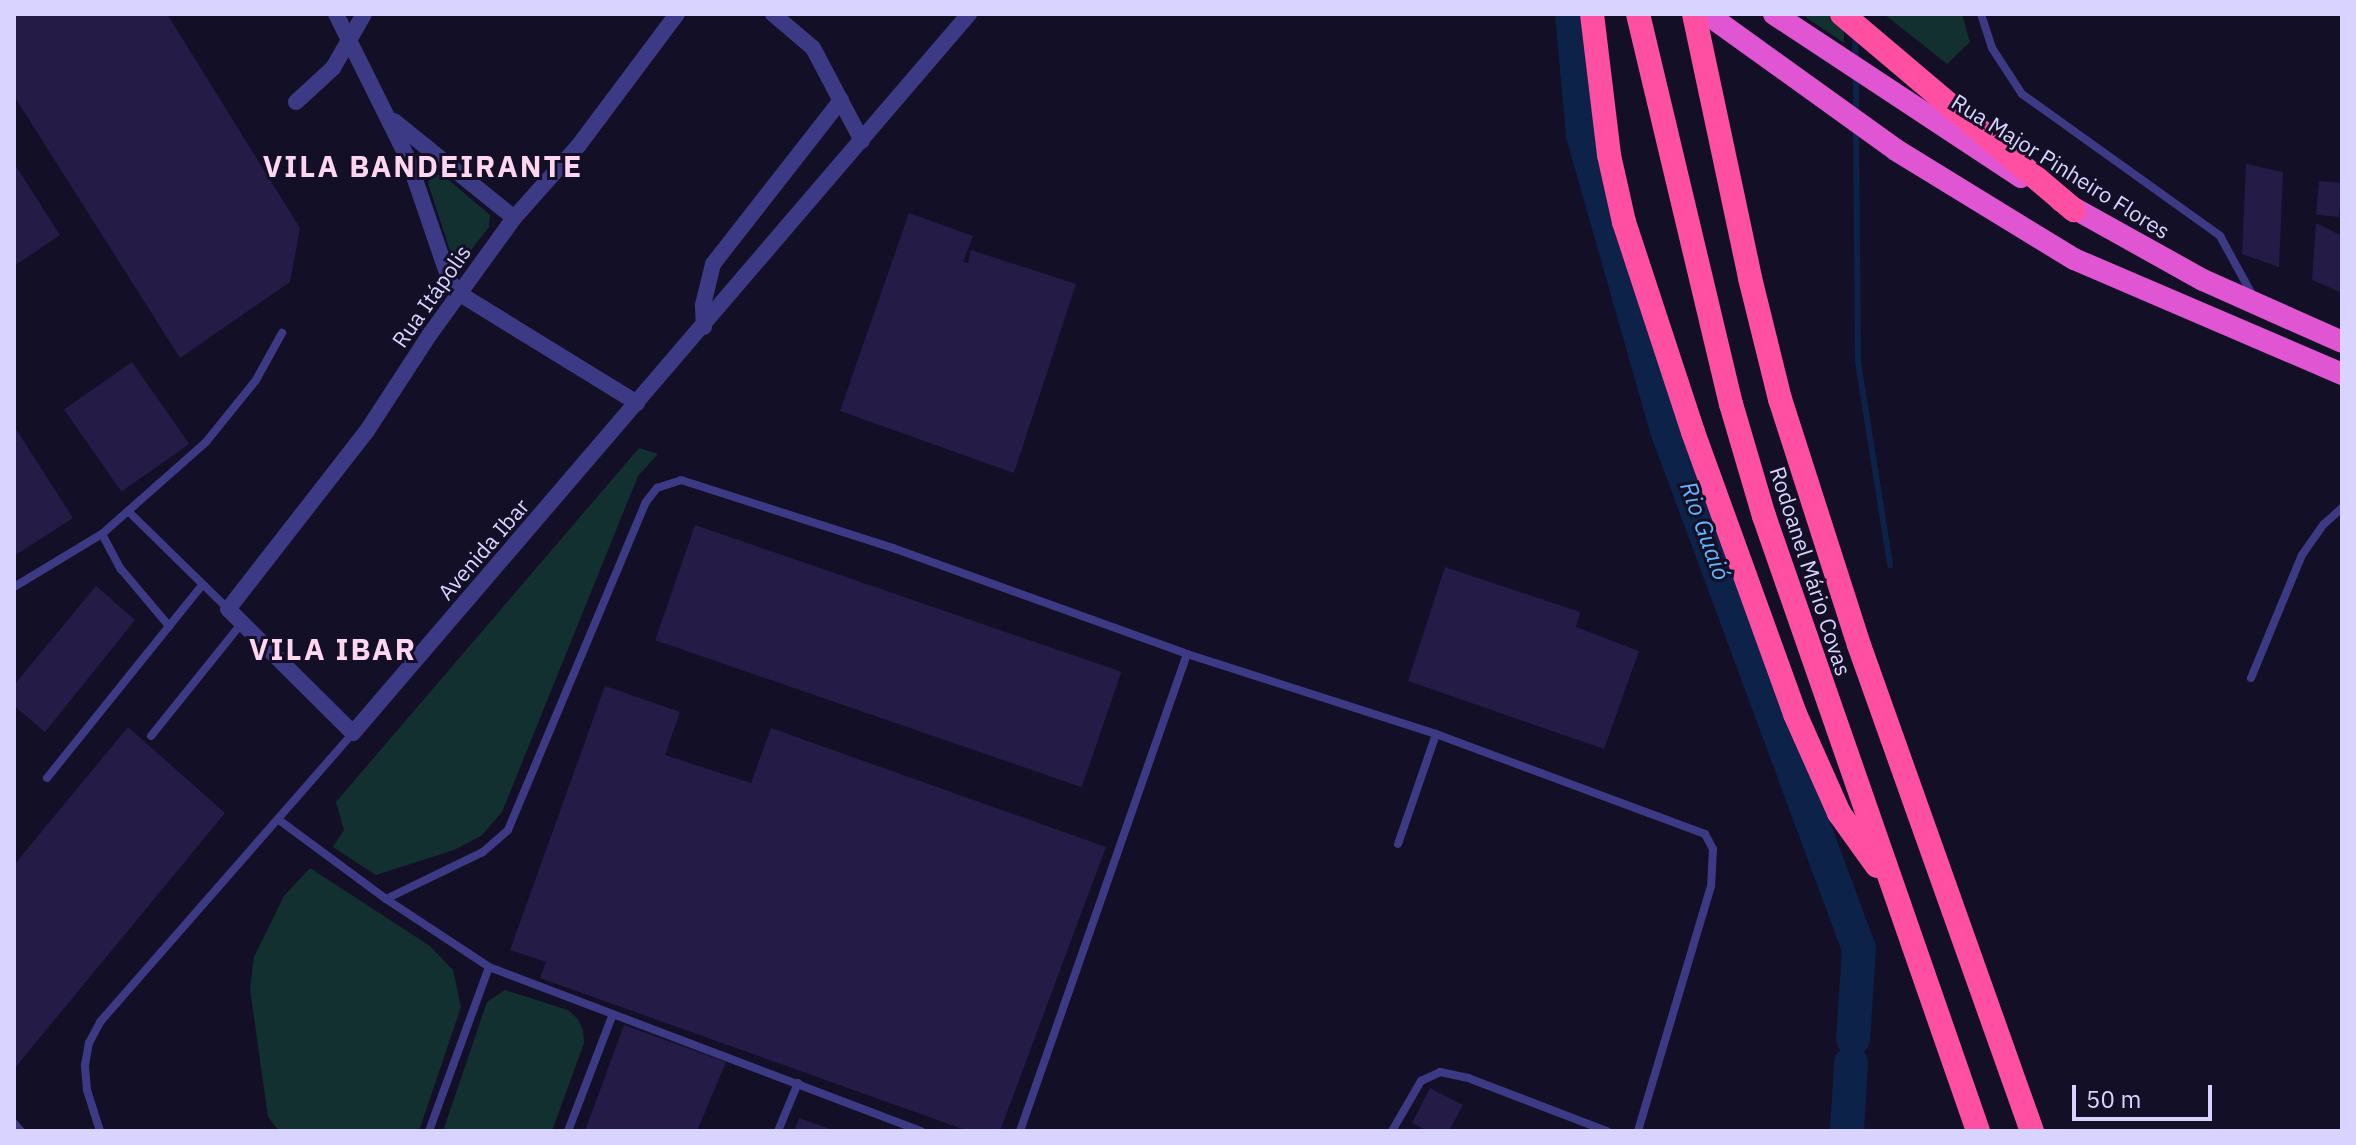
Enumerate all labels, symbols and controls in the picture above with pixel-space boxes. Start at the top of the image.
street label: Rua Major Pinheiro Flores [1947,88,2175,244]
district label: VILA BANDEIRANTE [263,148,583,184]
street label: Rua Itápolis [386,240,476,352]
street label: Rodoanel Mário Covas [1765,463,1857,679]
water label: Rio Guaió [1674,478,1736,584]
street label: Avenida Ibar [432,493,534,605]
district label: VILA IBAR [249,631,417,667]
scale bar [2076,1069,2216,1119]
text: 50 m [2086,1083,2141,1115]

